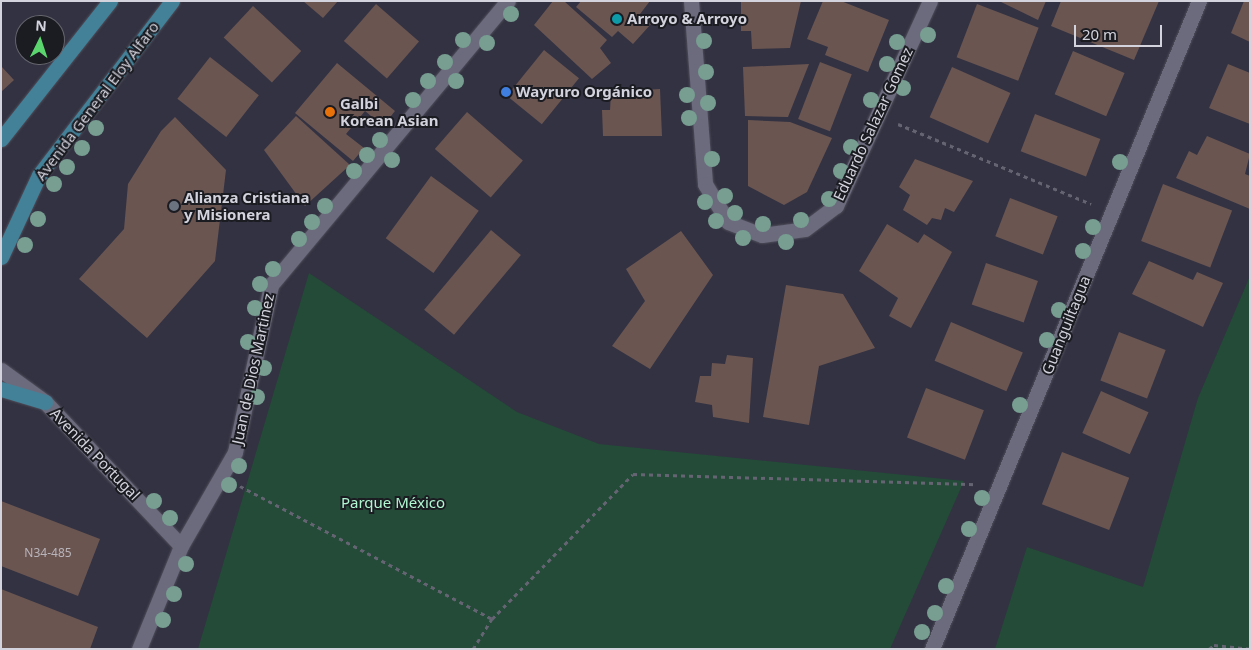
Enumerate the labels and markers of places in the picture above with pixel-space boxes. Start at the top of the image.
place label: Arroyo & Arroyo [627,10,747,28]
marker: Arroyo & Arroyo [611,13,623,25]
place label: Wayruro Orgánico [516,83,652,101]
marker: Wayruro Orgánico [500,86,512,98]
place label: Galbi Korean Asian [340,94,438,129]
marker: Galbi Korean Asian [324,106,336,118]
place label: Alianza Cristiana y Misionera [184,188,309,223]
marker: Alianza Cristiana y Misionera [168,200,180,212]

